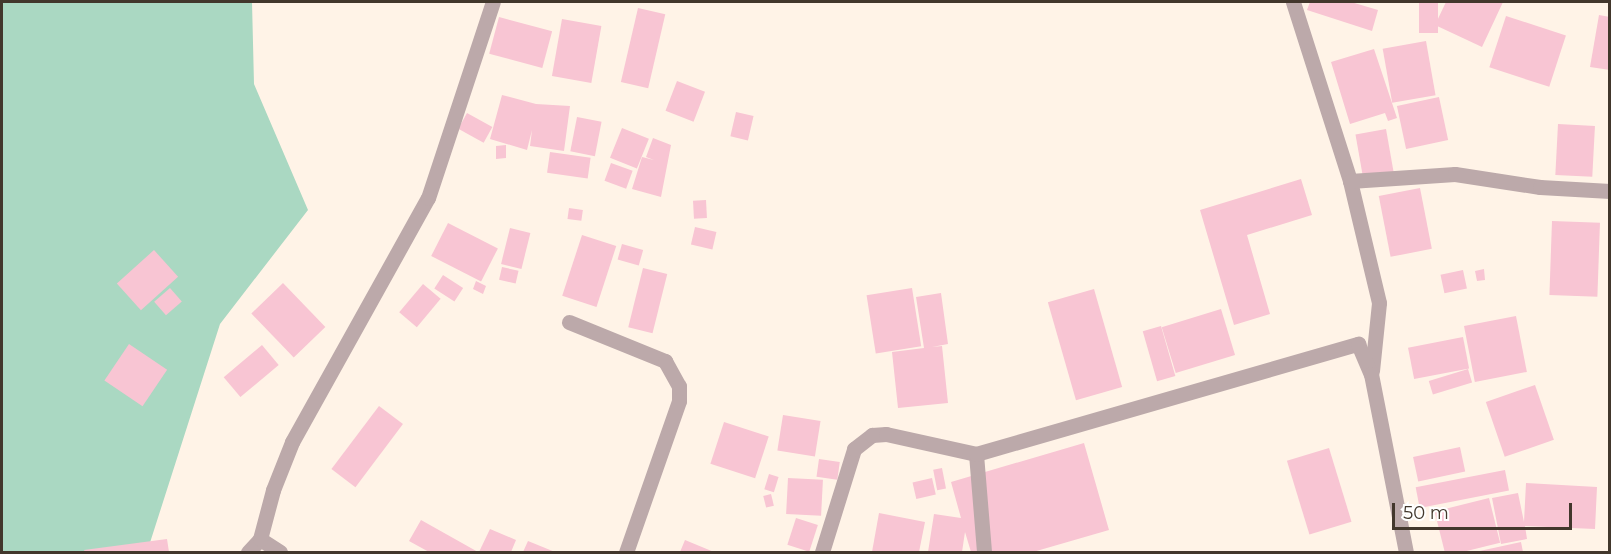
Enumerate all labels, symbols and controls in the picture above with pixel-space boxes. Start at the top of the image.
scale bar [1395,491,1575,529]
text: 50 m [1403,502,1449,524]

